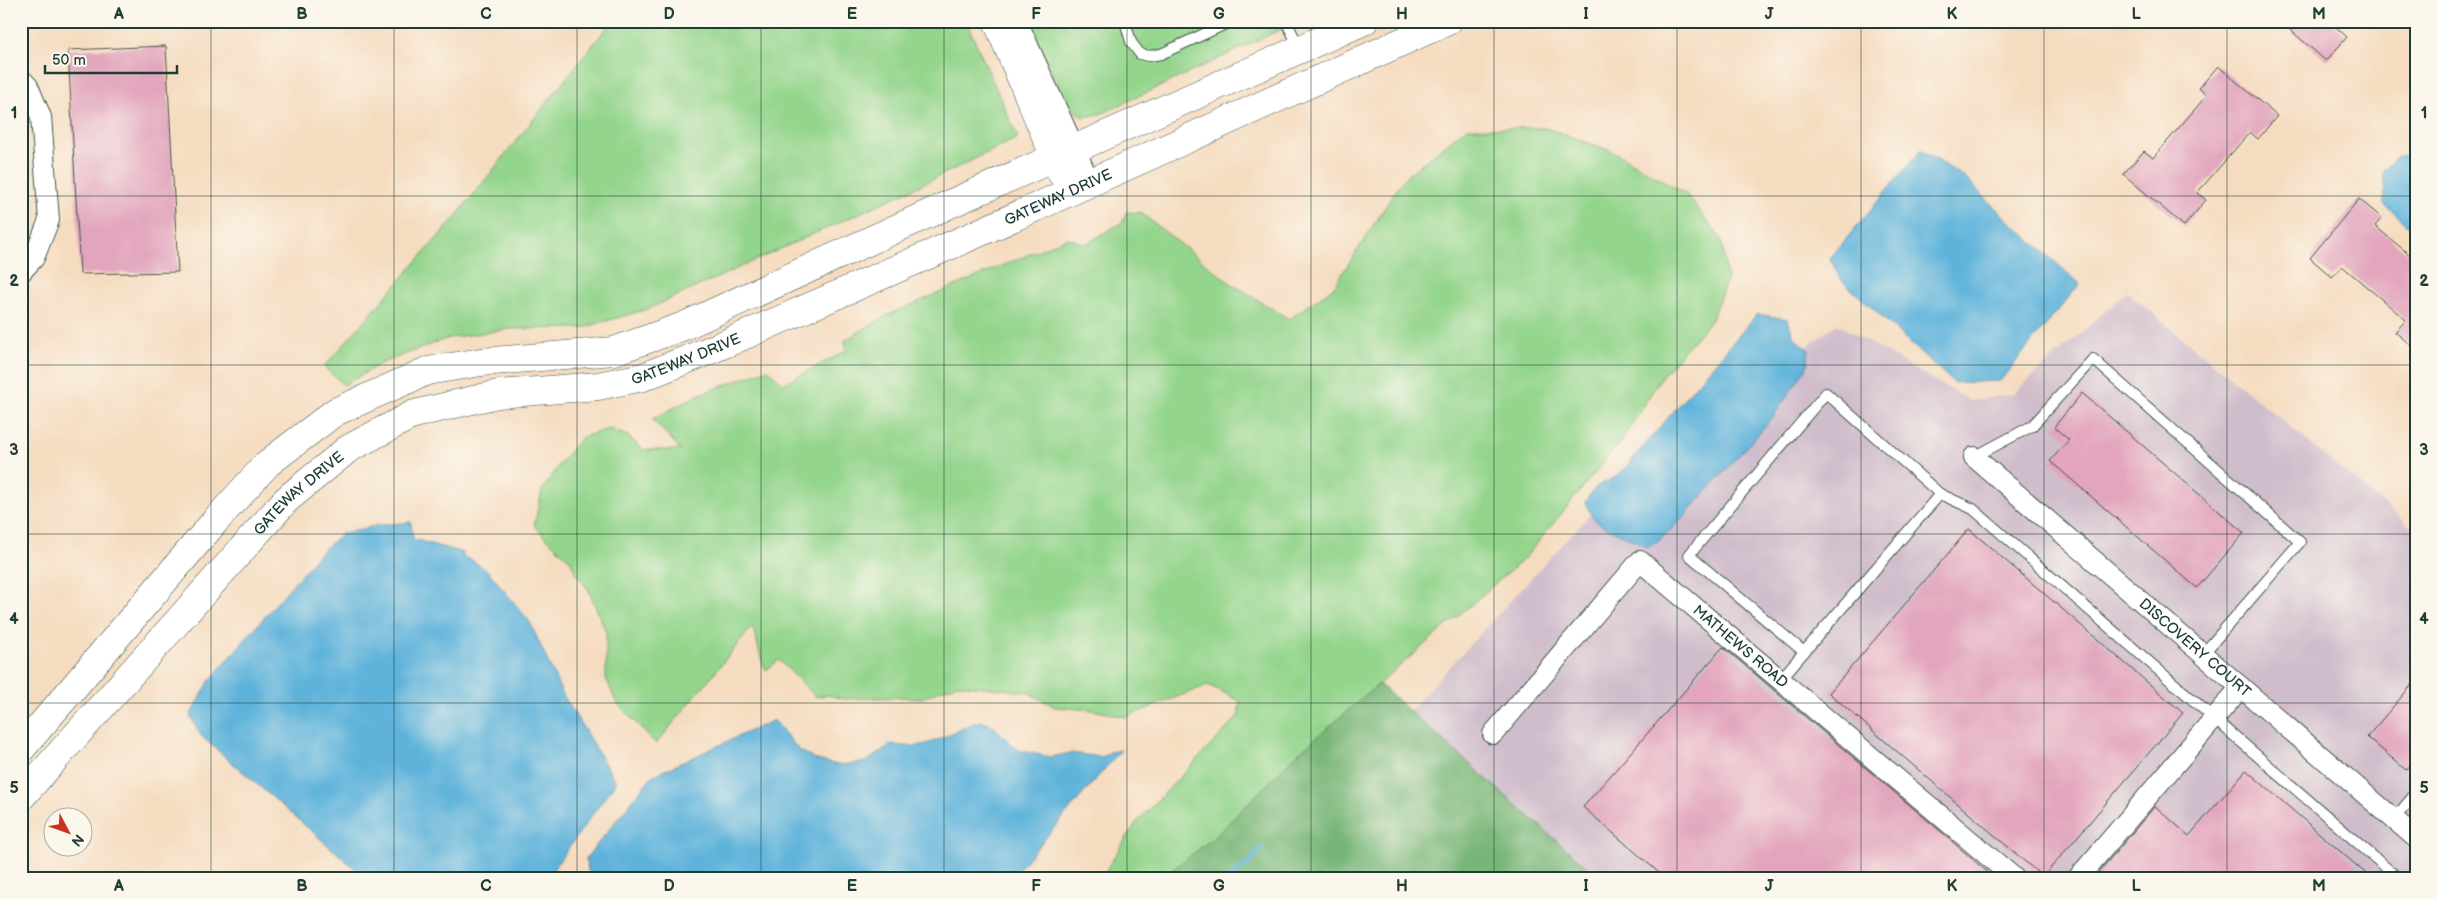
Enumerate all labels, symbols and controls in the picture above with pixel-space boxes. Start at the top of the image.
text: A [113,5,124,24]
text: B [296,5,308,24]
text: C [480,5,492,24]
text: D [663,5,675,24]
text: E [847,5,857,24]
text: F [1031,5,1041,24]
text: G [1213,5,1225,24]
text: H [1396,5,1408,24]
text: I [1583,5,1589,24]
text: J [1765,5,1774,24]
text: K [1947,5,1958,24]
text: L [2131,5,2141,24]
text: M [2312,5,2326,24]
scale bar [45,42,178,74]
text: 50 m [52,51,86,70]
text: 1 [11,104,17,123]
text: 1 [2421,104,2427,123]
street label: GATEWAY DRIVE [1001,165,1115,230]
text: 2 [9,272,19,291]
text: 2 [2419,272,2429,291]
street label: GATEWAY DRIVE [630,329,744,389]
text: 3 [9,441,19,460]
text: 3 [2419,441,2429,460]
street label: GATEWAY DRIVE [250,447,348,540]
street label: DISCOVERY COURT [2135,595,2255,702]
street label: MATHEWS ROAD [1689,601,1792,692]
text: 4 [9,610,19,629]
text: 4 [2419,610,2429,629]
text: 5 [9,779,19,798]
text: 5 [2419,779,2429,798]
north arrow [42,806,92,856]
text: N [68,831,87,850]
text: A [113,877,124,896]
text: B [296,877,308,896]
text: C [480,877,492,896]
text: D [663,877,675,896]
text: E [847,877,857,896]
text: F [1031,877,1041,896]
text: G [1213,877,1225,896]
text: H [1396,877,1408,896]
text: I [1583,877,1589,896]
text: J [1765,877,1774,896]
text: K [1947,877,1958,896]
text: L [2131,877,2141,896]
text: M [2312,877,2326,896]

